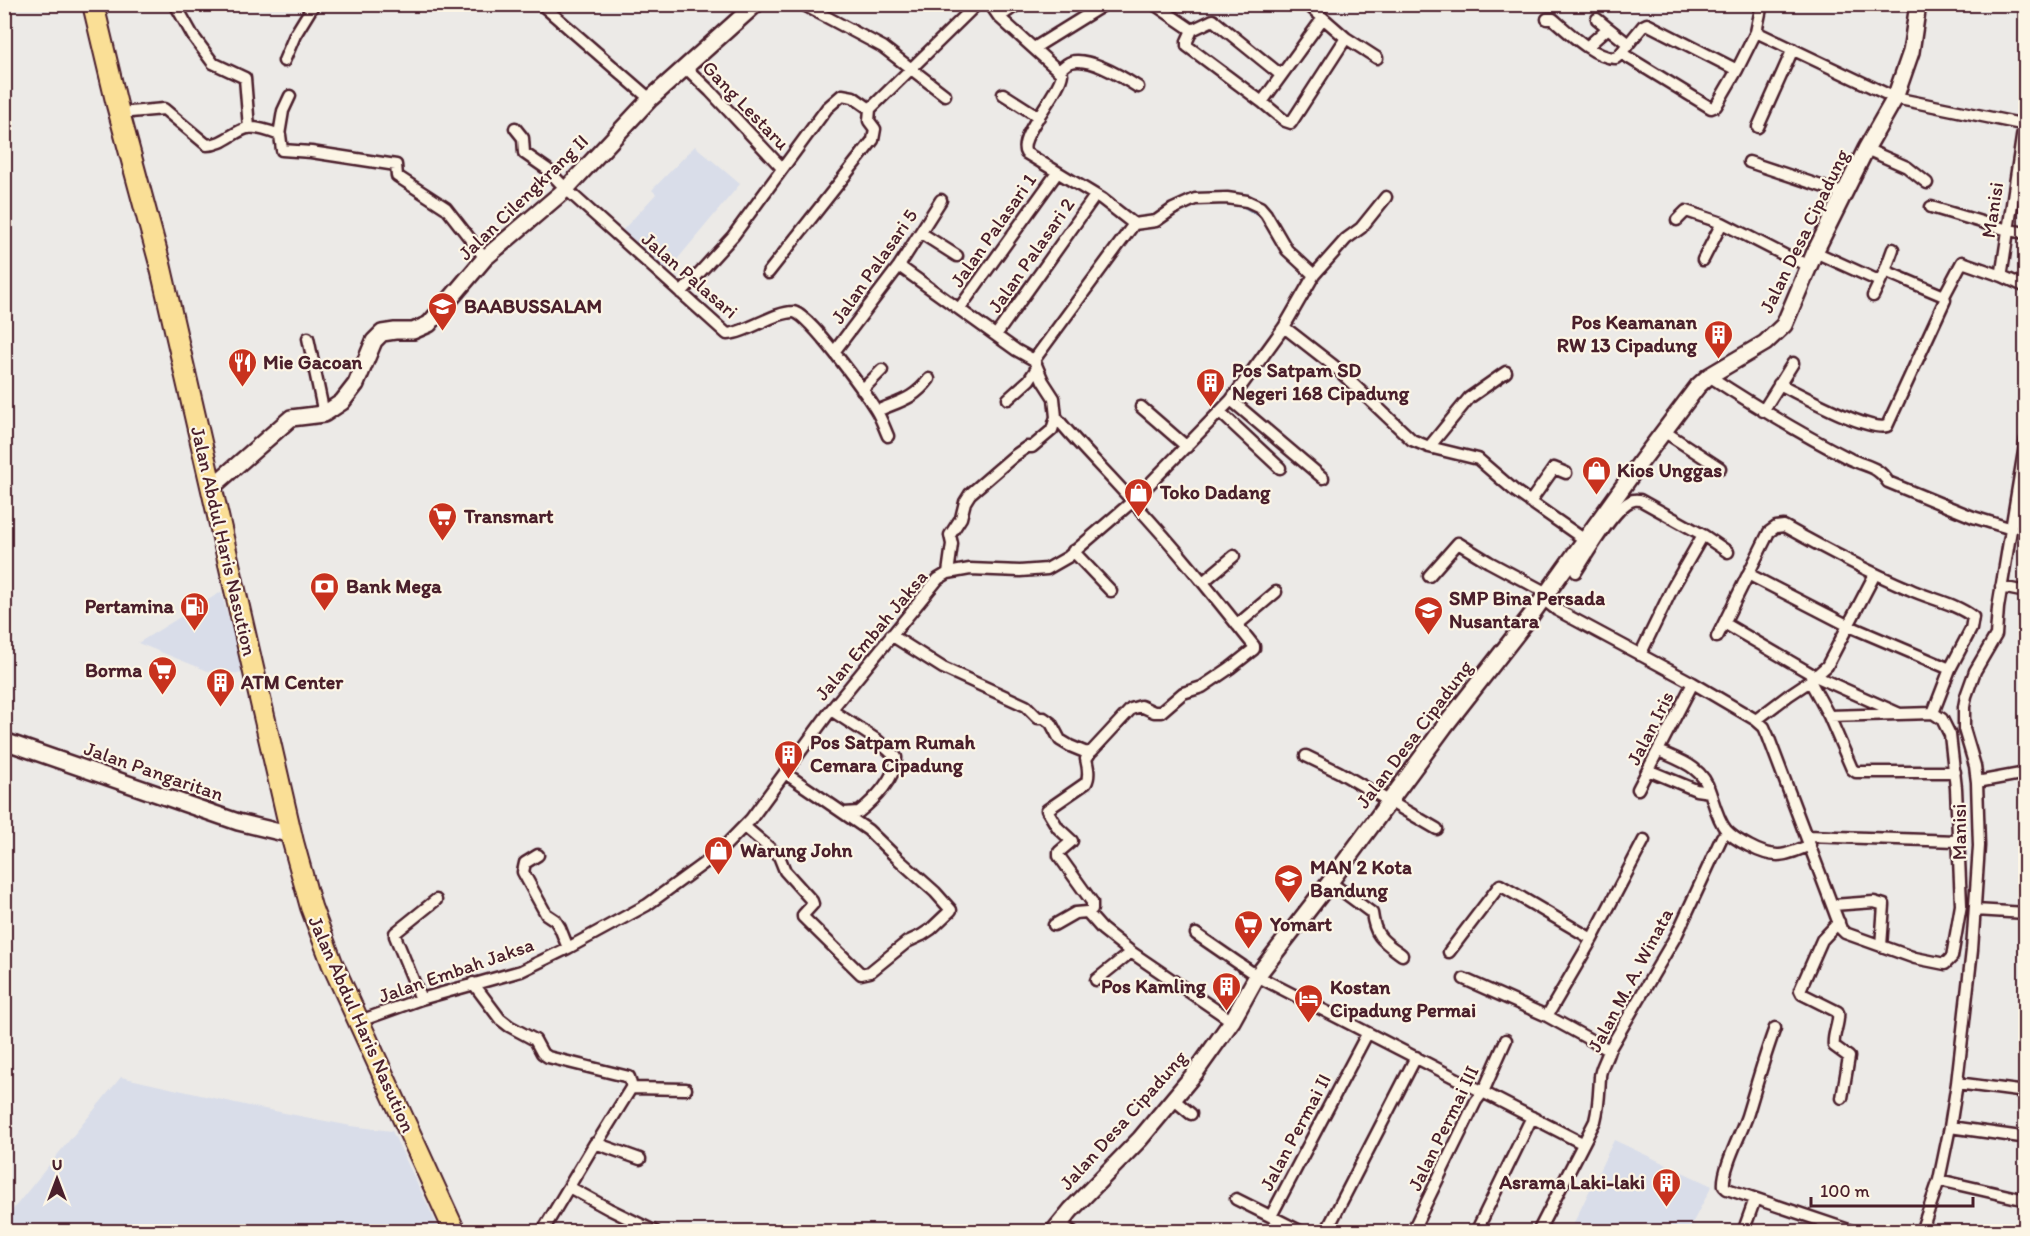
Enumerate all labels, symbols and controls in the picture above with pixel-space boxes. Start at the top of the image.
street label: Gang Lestaru [697,55,795,155]
street label: Jalan Cilengkrang II [453,129,593,265]
street label: Jalan Desa Cipadung [1754,145,1854,317]
street label: Jalan Palasari 1 [945,168,1041,292]
street label: Manisi [1976,180,2008,240]
street label: Jalan Palasari 2 [983,193,1080,317]
street label: Jalan Palasari 5 [826,204,922,328]
street label: Jalan Palasari [637,227,743,323]
school or university icon: BAABUSSALAM [427,290,459,332]
place label: BAABUSSALAM [464,294,602,318]
place label: Pos Keamanan RW 13 Cipadung [1557,310,1698,358]
building icon: Pos Keamanan RW 13 Cipadung [1702,318,1734,360]
restaurant icon: Mie Gacoan [226,346,258,388]
place label: Mie Gacoan [263,350,362,374]
place label: Pos Satpam SD Negeri 168 Cipadung [1232,358,1410,406]
building icon: Pos Satpam SD Negeri 168 Cipadung [1195,366,1227,408]
street label: Jalan Abdul Haris Nasution [186,424,262,658]
shop icon: Kios Unggas [1580,454,1612,496]
place label: Kios Unggas [1617,458,1722,483]
shop icon: Toko Dadang [1123,476,1155,518]
place label: Toko Dadang [1159,480,1271,505]
supermarket icon: Transmart [427,500,459,542]
place label: Transmart [463,504,554,528]
street label: Jalan Embah Jaksa [810,565,933,705]
bank icon: Bank Mega [309,570,341,612]
place label: Bank Mega [346,574,442,599]
place label: SMP Bina Persada Nusantara [1449,586,1605,633]
fuel station icon: Pertamina [179,590,211,632]
place label: Pertamina [85,594,175,618]
school or university icon: SMP Bina Persada Nusantara [1412,594,1444,636]
supermarket icon: Borma [147,654,179,696]
street label: Jalan Desa Cipadung [1351,655,1478,813]
place label: Borma [85,658,142,682]
building icon: ATM Center [204,666,236,708]
place label: ATM Center [240,670,344,694]
street label: Jalan Iris [1621,687,1679,769]
place label: Pos Satpam Rumah Cemara Cipadung [810,730,975,778]
street label: Jalan Pangaritan [81,736,227,806]
building icon: Pos Satpam Rumah Cemara Cipadung [773,738,805,780]
street label: Manisi [1947,804,1971,860]
shop icon: Warung John [703,834,735,876]
place label: Warung John [740,838,853,863]
place label: MAN 2 Kota Bandung [1310,855,1412,903]
school or university icon: MAN 2 Kota Bandung [1273,862,1305,904]
street label: Jalan M. A. Winata [1582,903,1678,1056]
supermarket icon: Yomart [1233,908,1265,950]
street label: Jalan Abdul Haris Nasution [303,912,421,1136]
place label: Yomart [1269,912,1333,936]
street label: Jalan Embah Jaksa [375,932,537,1008]
building icon: Pos Kamling [1211,970,1243,1012]
place label: Pos Kamling [1101,974,1207,999]
place label: Kostan Cipadung Permai [1330,975,1476,1023]
hotel icon: Kostan Cipadung Permai [1293,982,1325,1024]
street label: Jalan Desa Cipadung [1054,1045,1192,1195]
street label: Jalan Permai III [1402,1061,1484,1195]
street label: Jalan Permai II [1254,1069,1336,1195]
north arrow [27,1149,87,1209]
text: U [52,1155,62,1174]
building icon: Asrama Laki-laki [1650,1166,1682,1208]
place label: Asrama Laki-laki [1498,1170,1645,1194]
scale bar [1811,1170,1973,1208]
text: 100 m [1820,1180,1870,1202]

